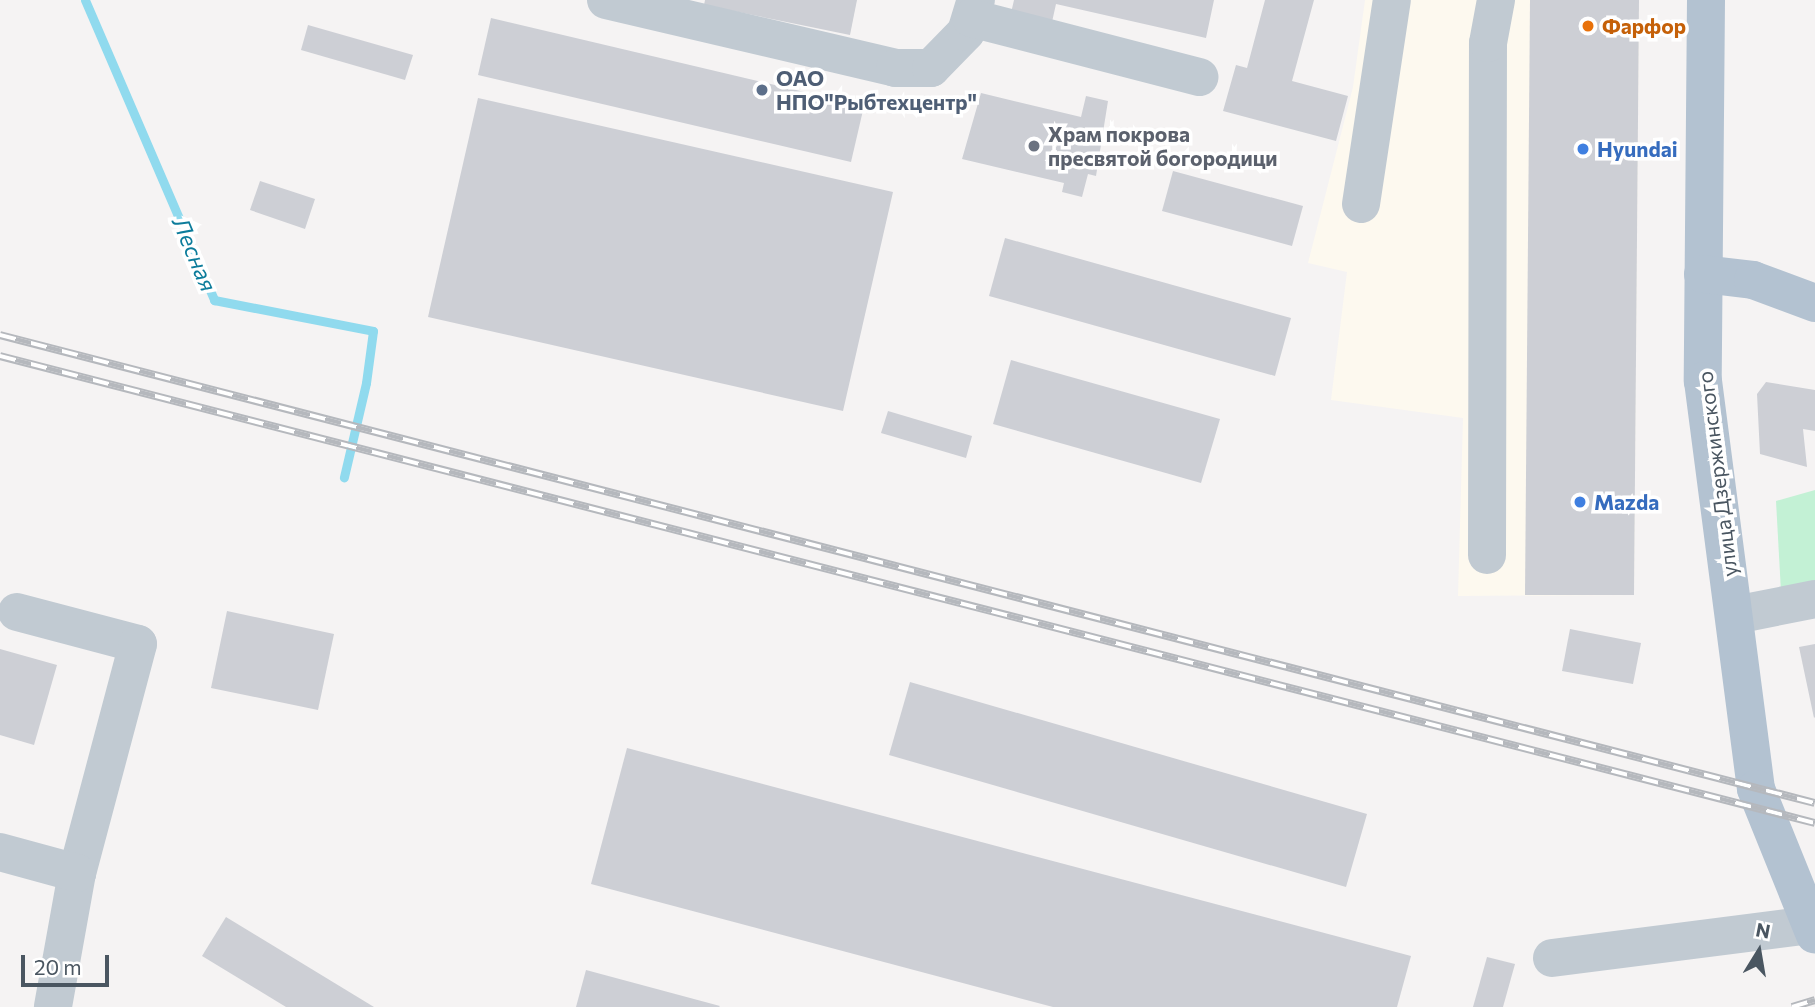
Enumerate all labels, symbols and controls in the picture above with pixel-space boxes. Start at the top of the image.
place label: Фарфор [1602,13,1686,39]
marker: Фарфор [1580,18,1596,34]
place label: ОАО НПО"Рыбтехцентр" [776,65,977,115]
marker: ОАО НПО"Рыбтехцентр" [754,82,770,98]
place label: Храм покрова пресвятой богородици [1048,121,1278,171]
place label: Hyundai [1597,136,1678,162]
marker: Храм покрова пресвятой богородици [1026,138,1042,154]
marker: Hyundai [1575,141,1591,157]
water label: Лесная [167,213,223,295]
street label: улица Дзержинского [1692,370,1742,578]
place label: Mazda [1594,489,1659,515]
marker: Mazda [1572,494,1588,510]
north arrow [1724,916,1794,986]
text: N [1754,917,1772,943]
scale bar [24,940,112,984]
text: 20 m [34,954,82,979]

